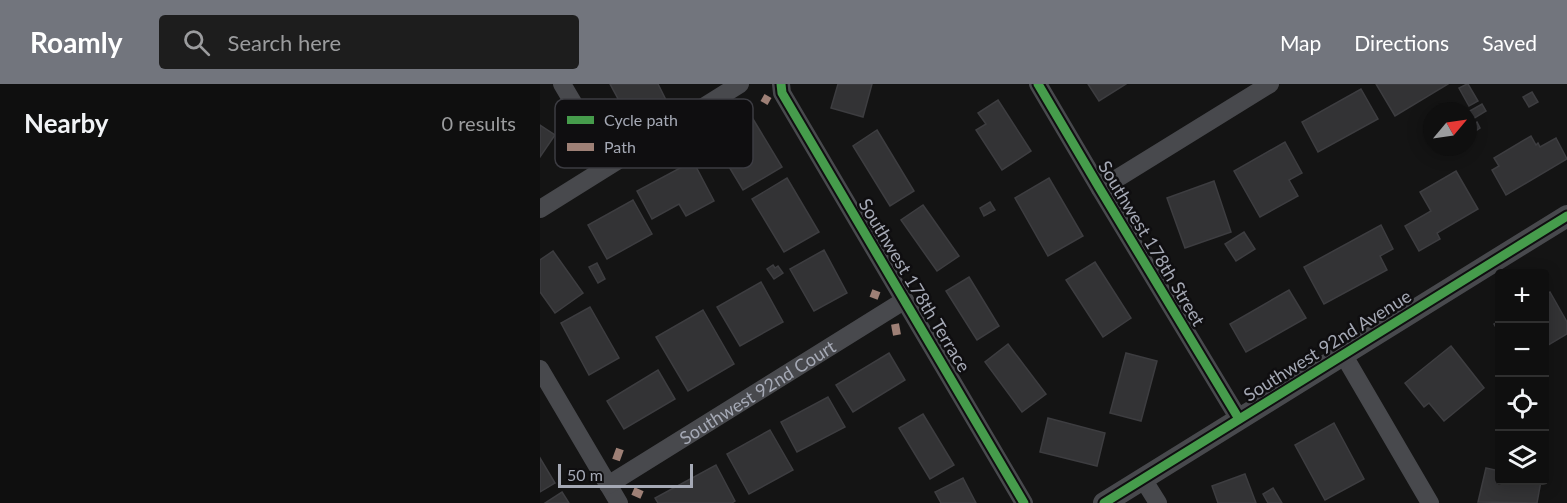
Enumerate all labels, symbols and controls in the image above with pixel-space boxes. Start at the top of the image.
search box [159,15,579,69]
text: Roamly [30,25,123,59]
icon: search [180,26,213,59]
text: Search here [228,29,341,56]
text: Map [1280,30,1321,55]
text: Directions [1354,30,1449,55]
text: Saved [1482,30,1537,55]
legend [555,99,753,168]
north arrow [1423,102,1477,156]
text: Nearby [24,107,109,139]
text: Cycle path [604,110,678,129]
text: 0 results [441,111,516,135]
text: Path [604,137,636,156]
street label: Southwest 178th Street [1094,156,1210,330]
street label: Southwest 178th Terrace [854,194,976,376]
map controls [1495,269,1549,485]
button: + [1495,269,1549,323]
street label: Southwest 92nd Avenue [1239,284,1415,406]
button: − [1495,323,1549,377]
street label: Southwest 92nd Court [675,335,840,449]
button: locate [1495,377,1549,431]
button: layers [1495,431,1549,485]
scale bar [558,461,693,488]
text: 50 m [567,465,603,484]

